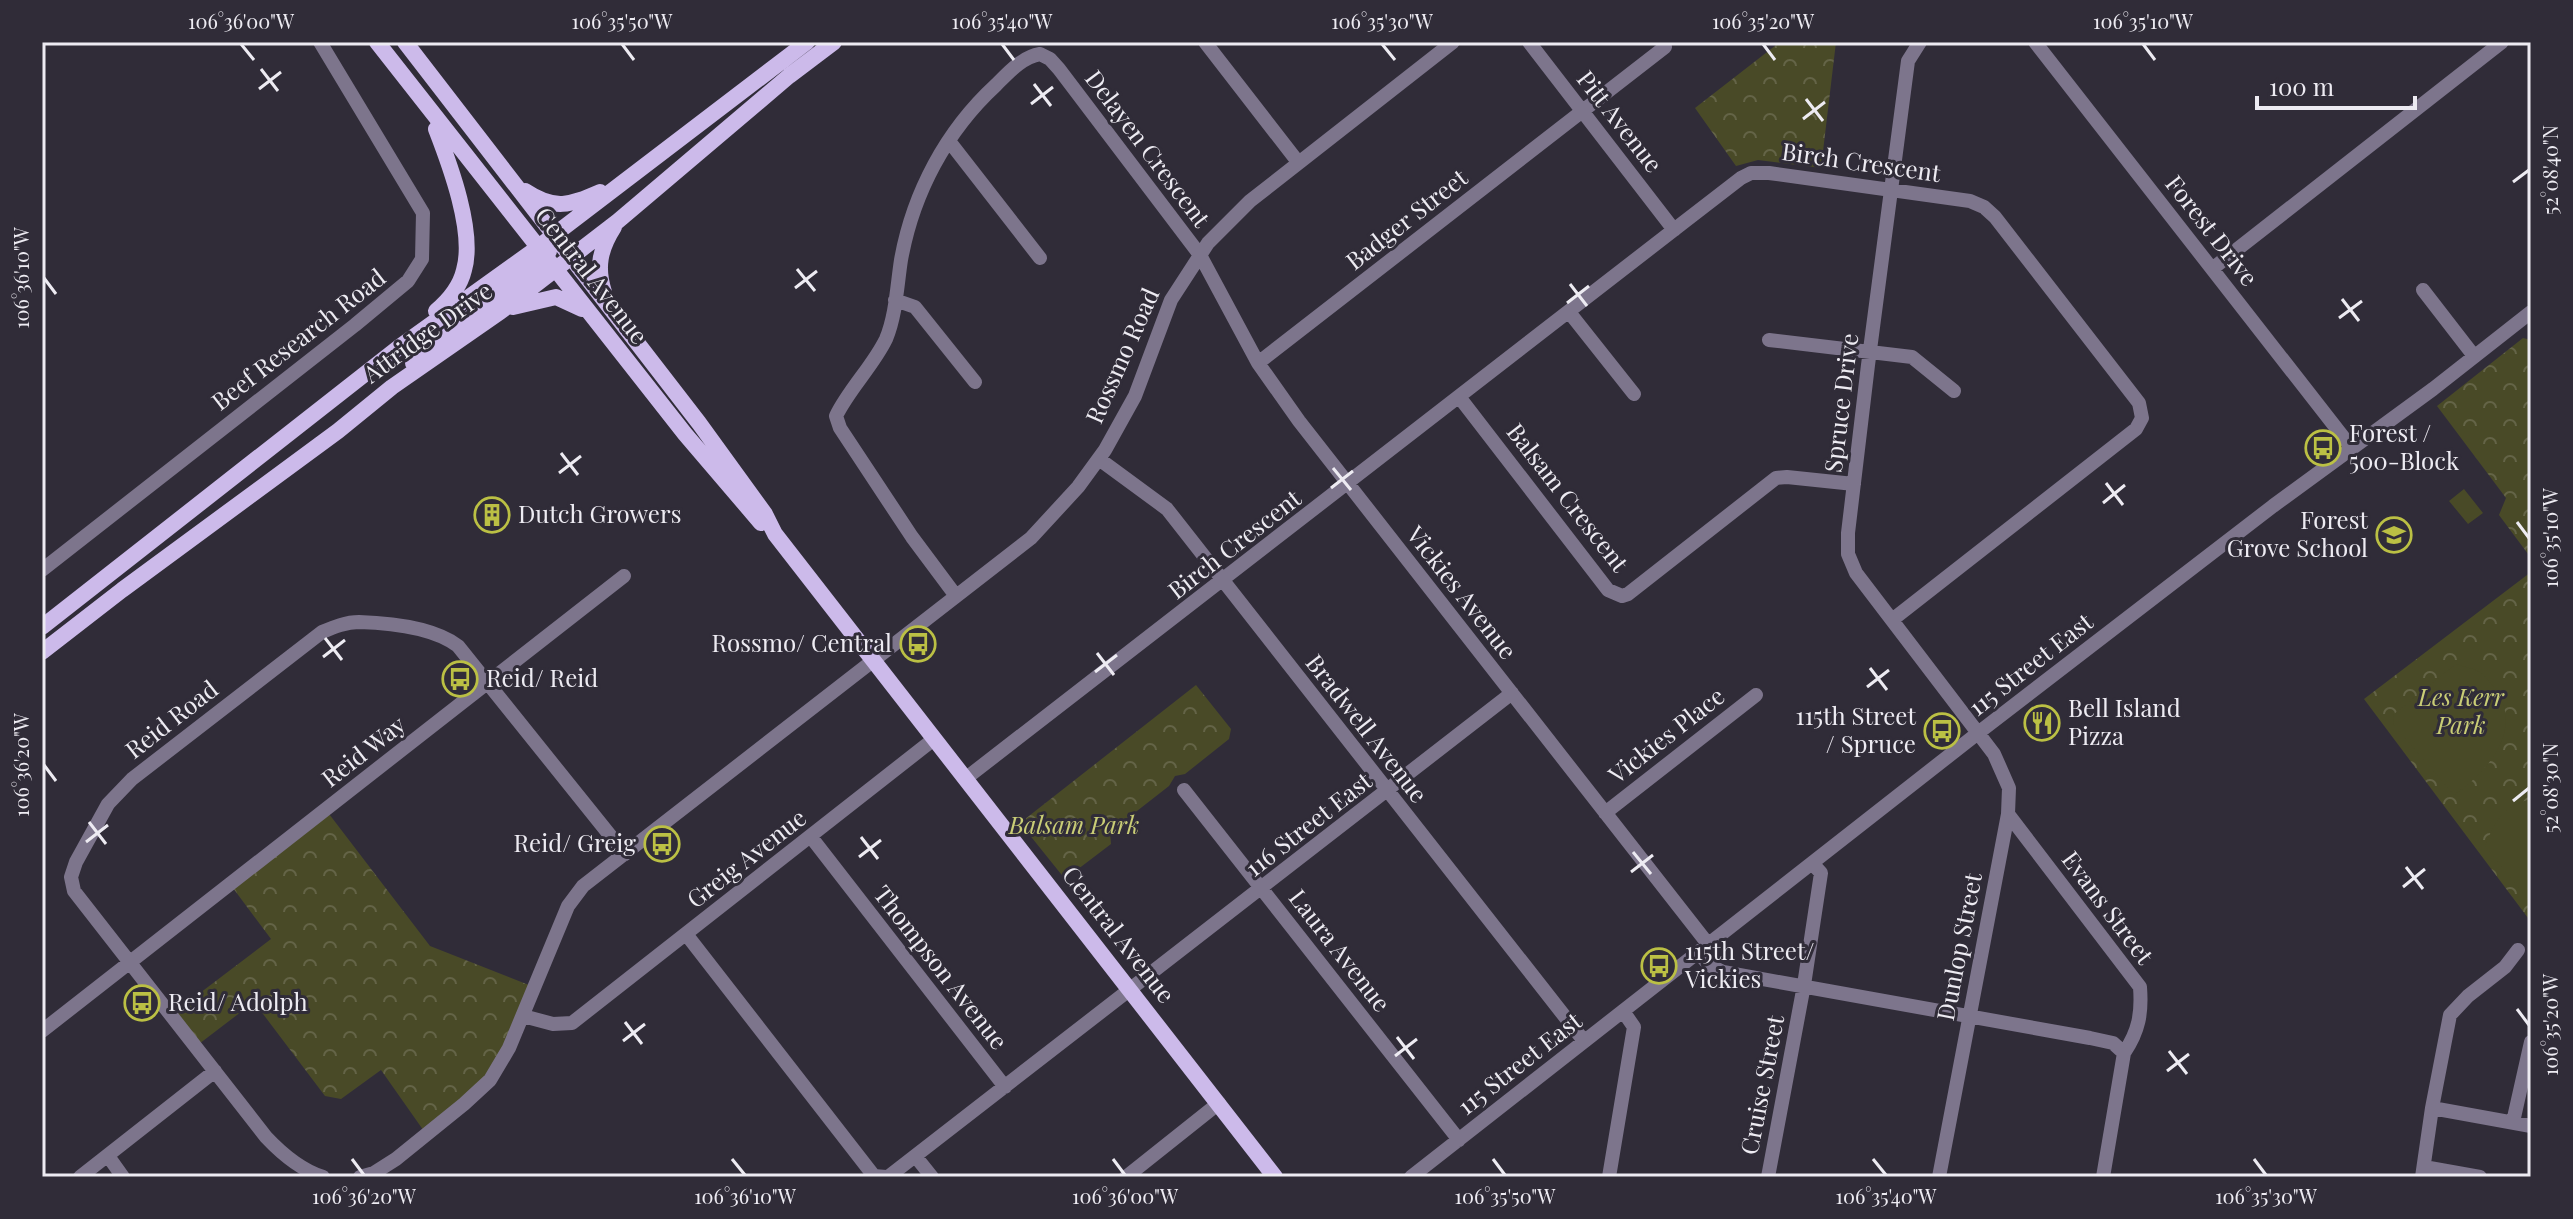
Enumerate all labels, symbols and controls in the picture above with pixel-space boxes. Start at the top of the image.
text: 106°36'00"W [188,7,295,34]
text: 106°35'50"W [572,7,673,34]
text: 106°35'40"W [952,7,1053,34]
text: 106°35'30"W [1331,7,1434,34]
text: 106°35'20"W [1712,7,1815,34]
text: 106°35'10"W [2093,7,2194,34]
scale bar [2257,60,2415,110]
street label: Delayen Crescent [1079,63,1218,233]
street label: Pitt Avenue [1571,63,1670,178]
text: 100 m [2269,70,2334,102]
text: 52°08'40"N [2536,125,2563,215]
street label: Birch Crescent [1780,134,1943,188]
street label: Badger Street [1338,161,1474,276]
street label: Forest Drive [2159,168,2266,292]
street label: Central Avenue [529,200,656,350]
text: 106°36'10"W [7,226,34,329]
street label: Beef Research Road [204,260,391,416]
street label: Attridge Drive [355,274,498,390]
street label: Rossmo Road [1077,282,1165,428]
street label: Spruce Drive [1816,331,1864,474]
street label: Balsam Crescent [1501,416,1637,578]
place label: Forest / 500-Block [2349,416,2460,476]
bus stop icon: Forest / 500-Block [2304,429,2342,467]
street label: Birch Crescent [1161,481,1307,605]
text: 106°35'10"W [2536,487,2563,588]
building icon: Dutch Growers [473,496,511,534]
place label: Dutch Growers [518,497,681,529]
place label: Forest Grove School [2227,503,2368,563]
school or university icon: Forest Grove School [2375,516,2413,554]
street label: Vickies Avenue [1400,518,1525,665]
street label: 115 Street East [1961,605,2099,722]
bus stop icon: Rossmo/ Central [899,625,937,663]
place label: Rossmo/ Central [711,626,892,658]
street label: Bradwell Avenue [1300,647,1436,809]
bus stop icon: Reid/ Reid [441,660,479,698]
place label: Reid/ Reid [486,661,598,693]
street label: Reid Road [118,672,224,765]
street label: Vickies Place [1600,679,1730,790]
park label: Les Kerr Park [2417,680,2505,740]
place label: Bell Island Pizza [2068,691,2181,751]
place label: 115th Street / Spruce [1796,699,1916,759]
restaurant icon: Bell Island Pizza [2023,704,2061,742]
street label: Reid Way [314,708,411,793]
text: 106°36'20"W [7,712,34,817]
bus stop icon: 115th Street / Spruce [1923,712,1961,750]
text: 52°08'30"N [2536,743,2563,833]
street label: 116 Street East [1238,764,1378,883]
street label: Greig Avenue [679,801,812,914]
park label: Balsam Park [1008,808,1139,840]
bus stop icon: Reid/ Greig [643,825,681,863]
place label: Reid/ Greig [514,826,636,858]
street label: Evans Street [2056,844,2162,970]
street label: Central Avenue [1056,859,1183,1009]
street label: Dunlop Street [1928,870,1988,1023]
street label: Thompson Avenue [867,878,1016,1055]
street label: Laura Avenue [1283,882,1398,1017]
place label: 115th Street/ Vickies [1684,934,1814,994]
bus stop icon: 115th Street/ Vickies [1640,947,1678,985]
text: 106°35'20"W [2536,973,2563,1076]
bus stop icon: Reid/ Adolph [123,984,161,1022]
place label: Reid/ Adolph [168,985,308,1017]
street label: 115 Street East [1450,1004,1588,1121]
street label: Cruise Street [1732,1012,1790,1157]
text: 106°36'20"W [312,1182,417,1209]
text: 106°36'10"W [694,1182,797,1209]
text: 106°36'00"W [1072,1182,1179,1209]
text: 106°35'50"W [1455,1182,1556,1209]
text: 106°35'40"W [1836,1182,1937,1209]
text: 106°35'30"W [2215,1182,2318,1209]

